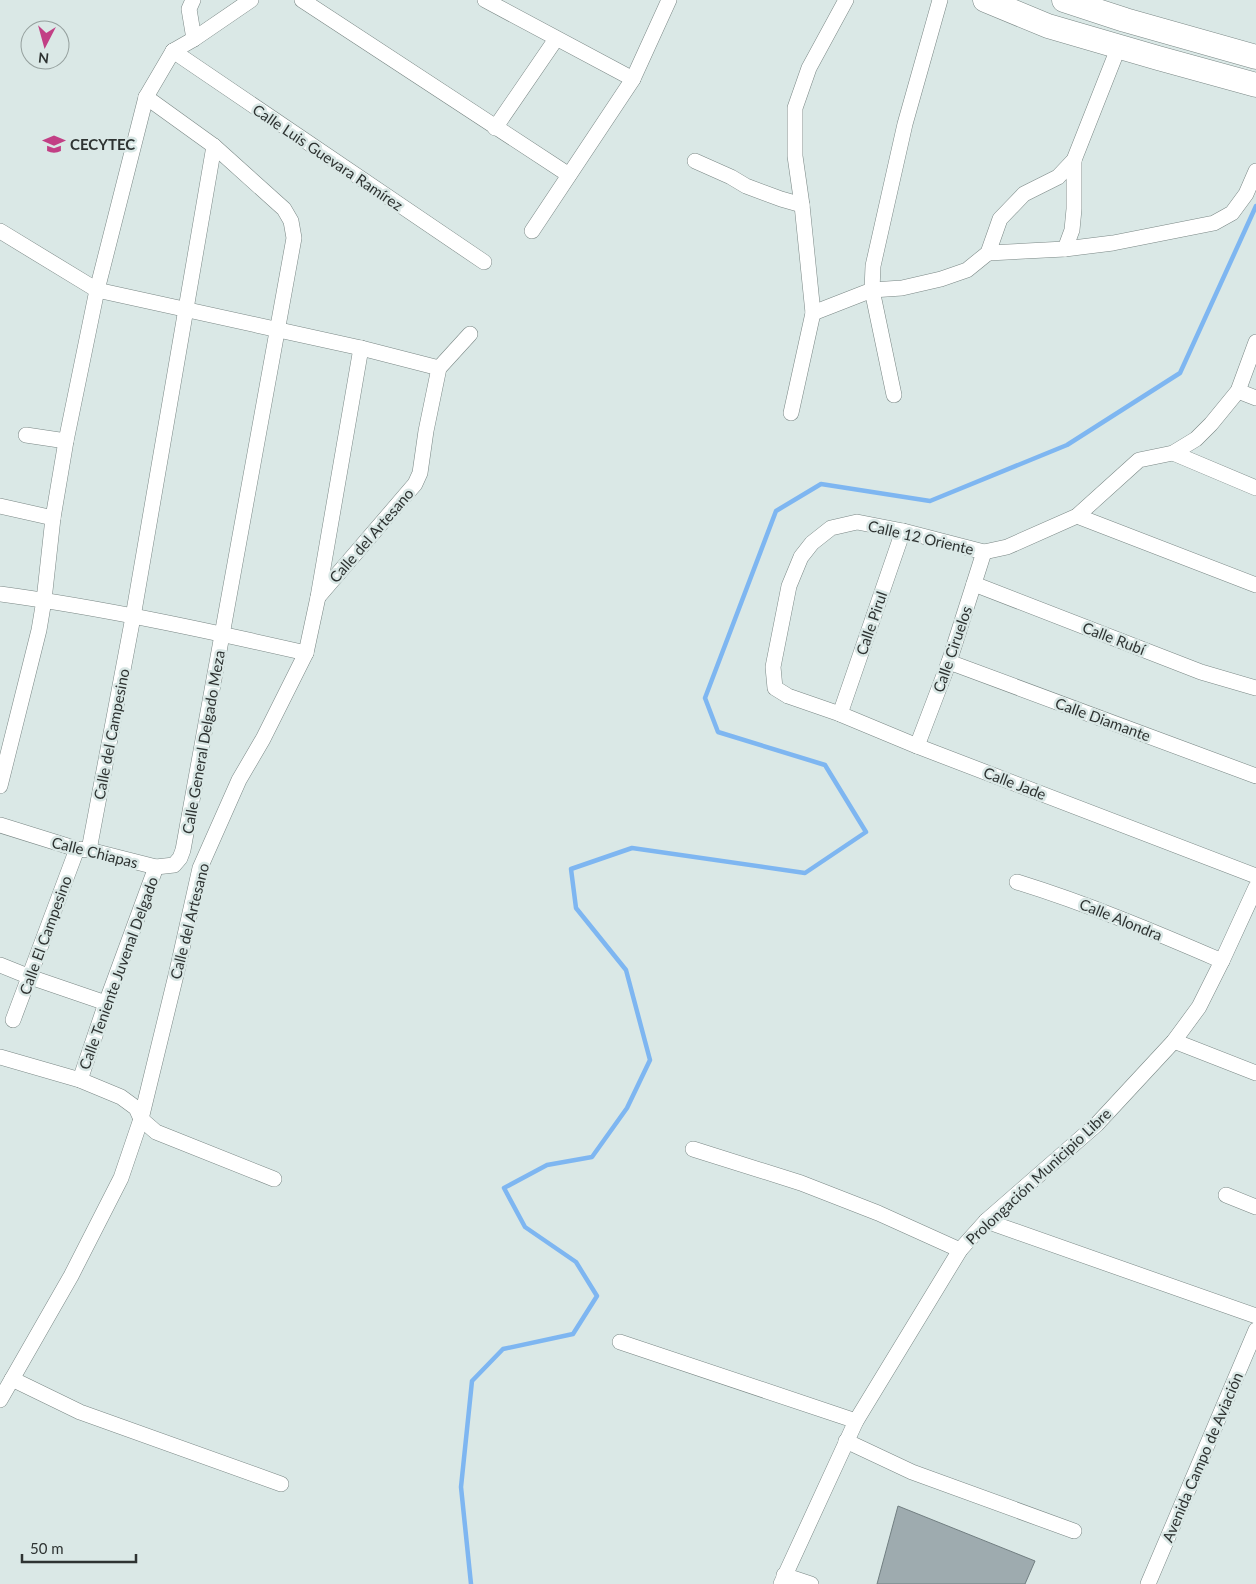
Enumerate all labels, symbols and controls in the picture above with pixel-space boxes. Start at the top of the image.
north arrow [20,20,70,70]
text: N [37,49,50,67]
street label: Calle Luis Guevara Ramírez [250,100,407,214]
school or university icon: CECYTEC [41,131,67,157]
place label: CECYTEC [70,135,135,153]
street label: Calle del Artesano [325,484,417,586]
street label: Calle 12 Oriente [866,516,976,558]
street label: Calle Pirul [852,589,890,657]
street label: Calle Ciruelos [929,603,975,695]
street label: Calle Rubí [1080,618,1149,659]
street label: Calle General Delgado Meza [178,649,228,835]
street label: Calle del Campesino [89,667,133,801]
street label: Calle Diamante [1053,693,1153,745]
street label: Calle Jade [981,763,1049,803]
street label: Calle Chiapas [50,833,140,871]
street label: Calle del Artesano [166,861,212,981]
street label: Calle El Campesino [15,873,75,997]
street label: Calle Teniente Juvenal Delgado [75,874,161,1072]
street label: Calle Alondra [1077,894,1165,944]
street label: Prolongación Municipio Libre [962,1104,1114,1248]
street label: Avenida Campo de Aviación [1158,1369,1246,1545]
scale bar [22,1532,136,1564]
text: 50 m [30,1539,64,1557]

